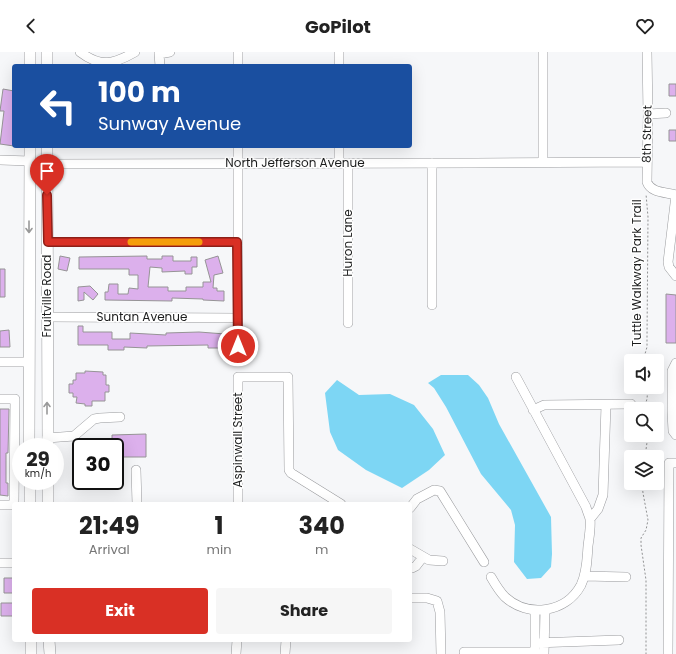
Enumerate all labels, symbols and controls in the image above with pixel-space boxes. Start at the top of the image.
text: GoPilot [305,14,371,39]
icon: back [20,15,42,37]
icon: heart [634,15,656,37]
text: 100 m [98,73,181,112]
icon: left [32,80,84,132]
street label: 8th Street [637,105,656,163]
text: Sunway Avenue [98,111,241,136]
pin [30,154,64,195]
street label: North Jefferson Avenue [225,154,365,171]
icon: arrive [36,160,58,182]
street label: Tuttle Walkway Park Trail [628,199,645,347]
street label: Huron Lane [339,209,356,277]
one-way arrow [26,220,33,233]
street label: Fruitville Road [38,255,55,337]
street label: Suntan Avenue [97,308,187,325]
position arrow [217,325,259,367]
map controls [624,354,664,490]
button: sound [624,354,664,394]
street label: Aspinwall Street [229,392,246,488]
one-way arrow [43,402,51,415]
button: search [624,402,664,442]
speed limit sign: 30 [72,438,124,490]
text: 29 [26,445,50,473]
button: layers [624,450,664,490]
text: km/h [25,466,51,481]
text: 21:49 [79,509,140,542]
text: 1 [215,509,224,542]
text: 340 [299,509,345,542]
text: Arrival [89,540,130,559]
text: min [207,540,232,559]
text: m [315,540,328,559]
button: Exit [32,588,208,634]
button: Share [216,588,392,634]

